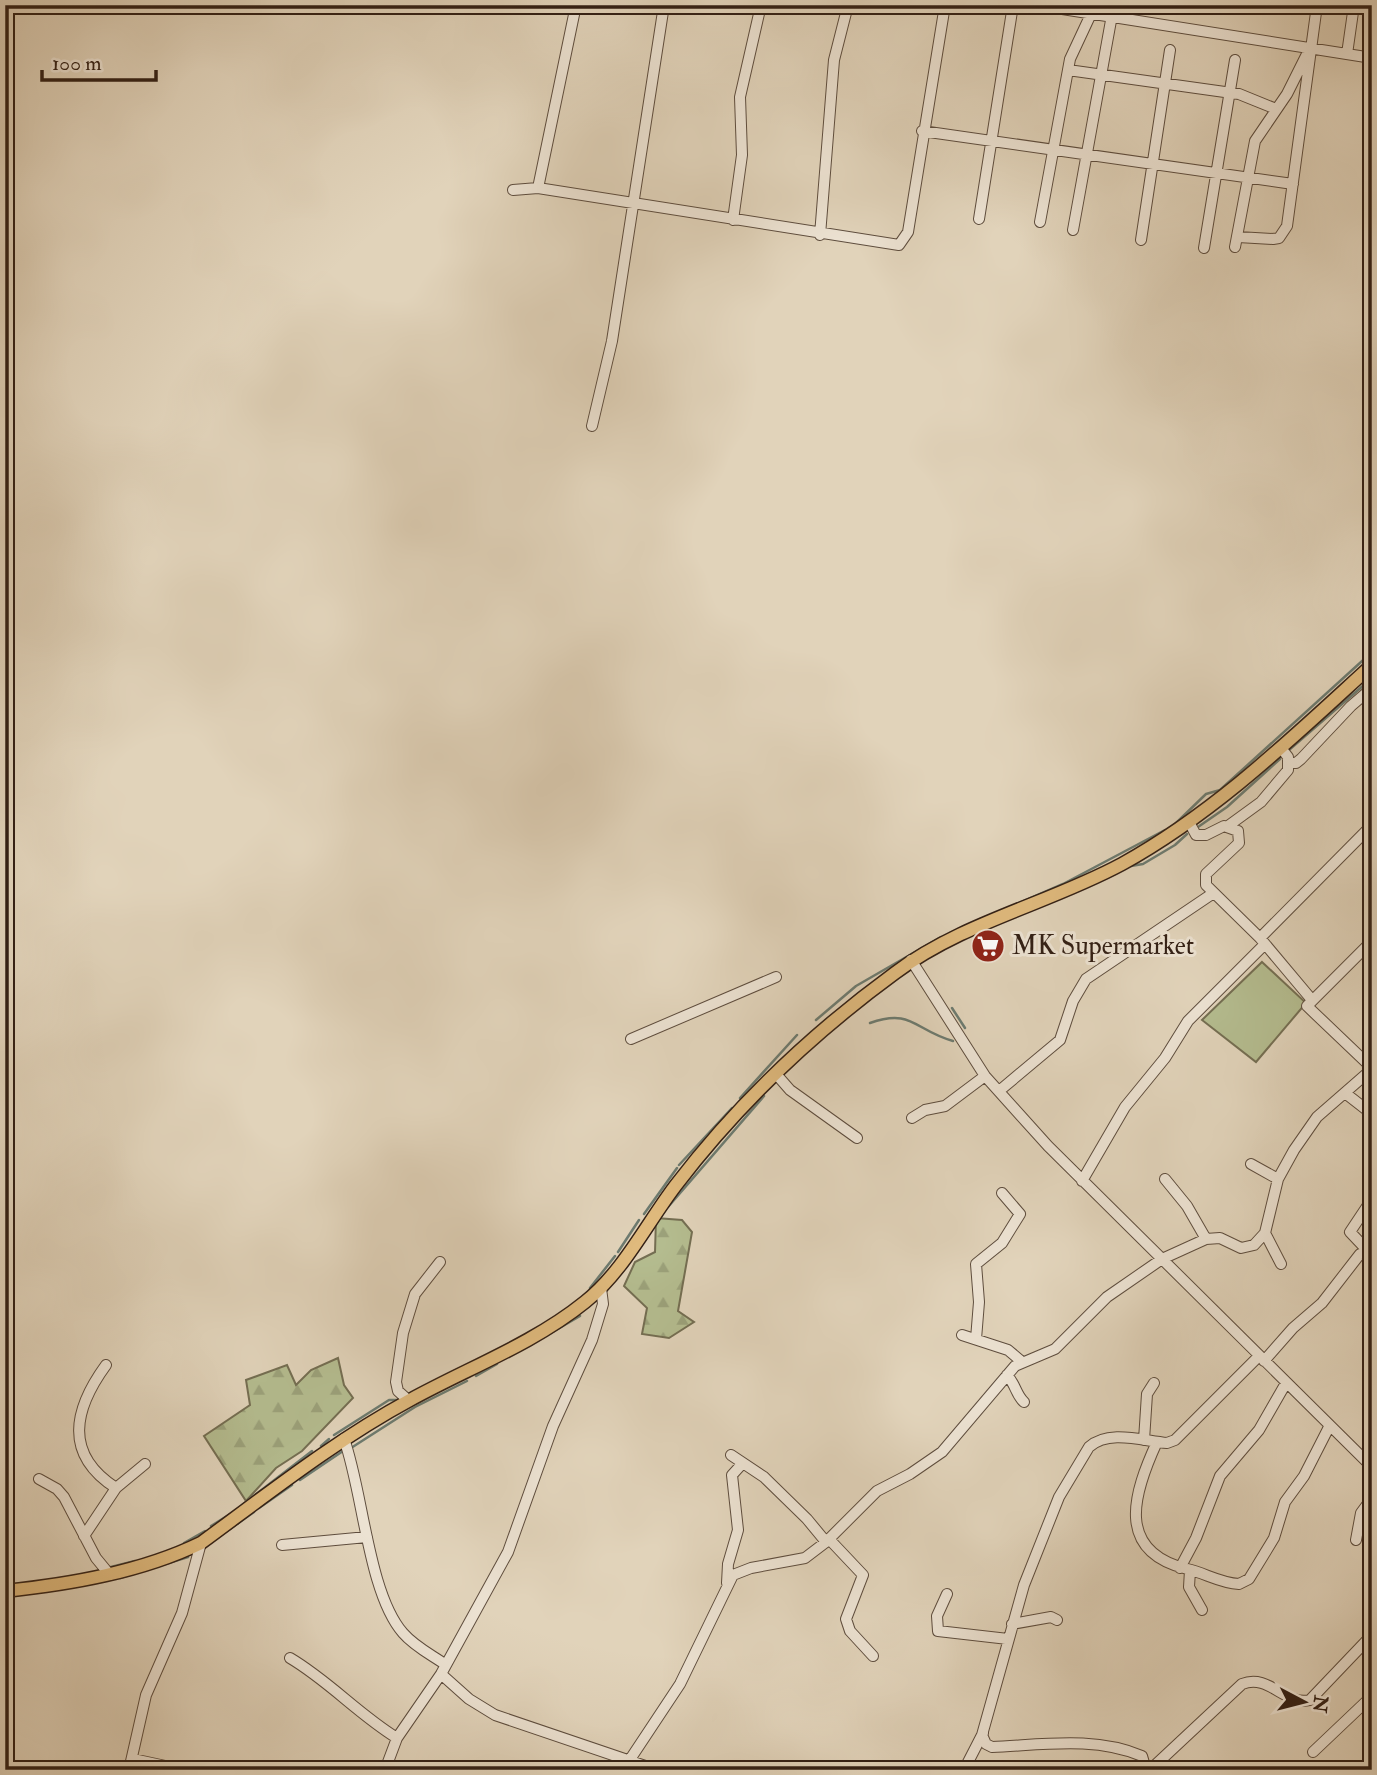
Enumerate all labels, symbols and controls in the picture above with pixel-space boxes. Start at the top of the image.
scale bar [42,38,156,82]
text: 100 m [52,50,102,77]
supermarket icon: MK Supermarket [969,927,1007,965]
place label: MK Supermarket [1012,930,1194,963]
north arrow [1268,1666,1338,1736]
text: N [1307,1693,1333,1715]

